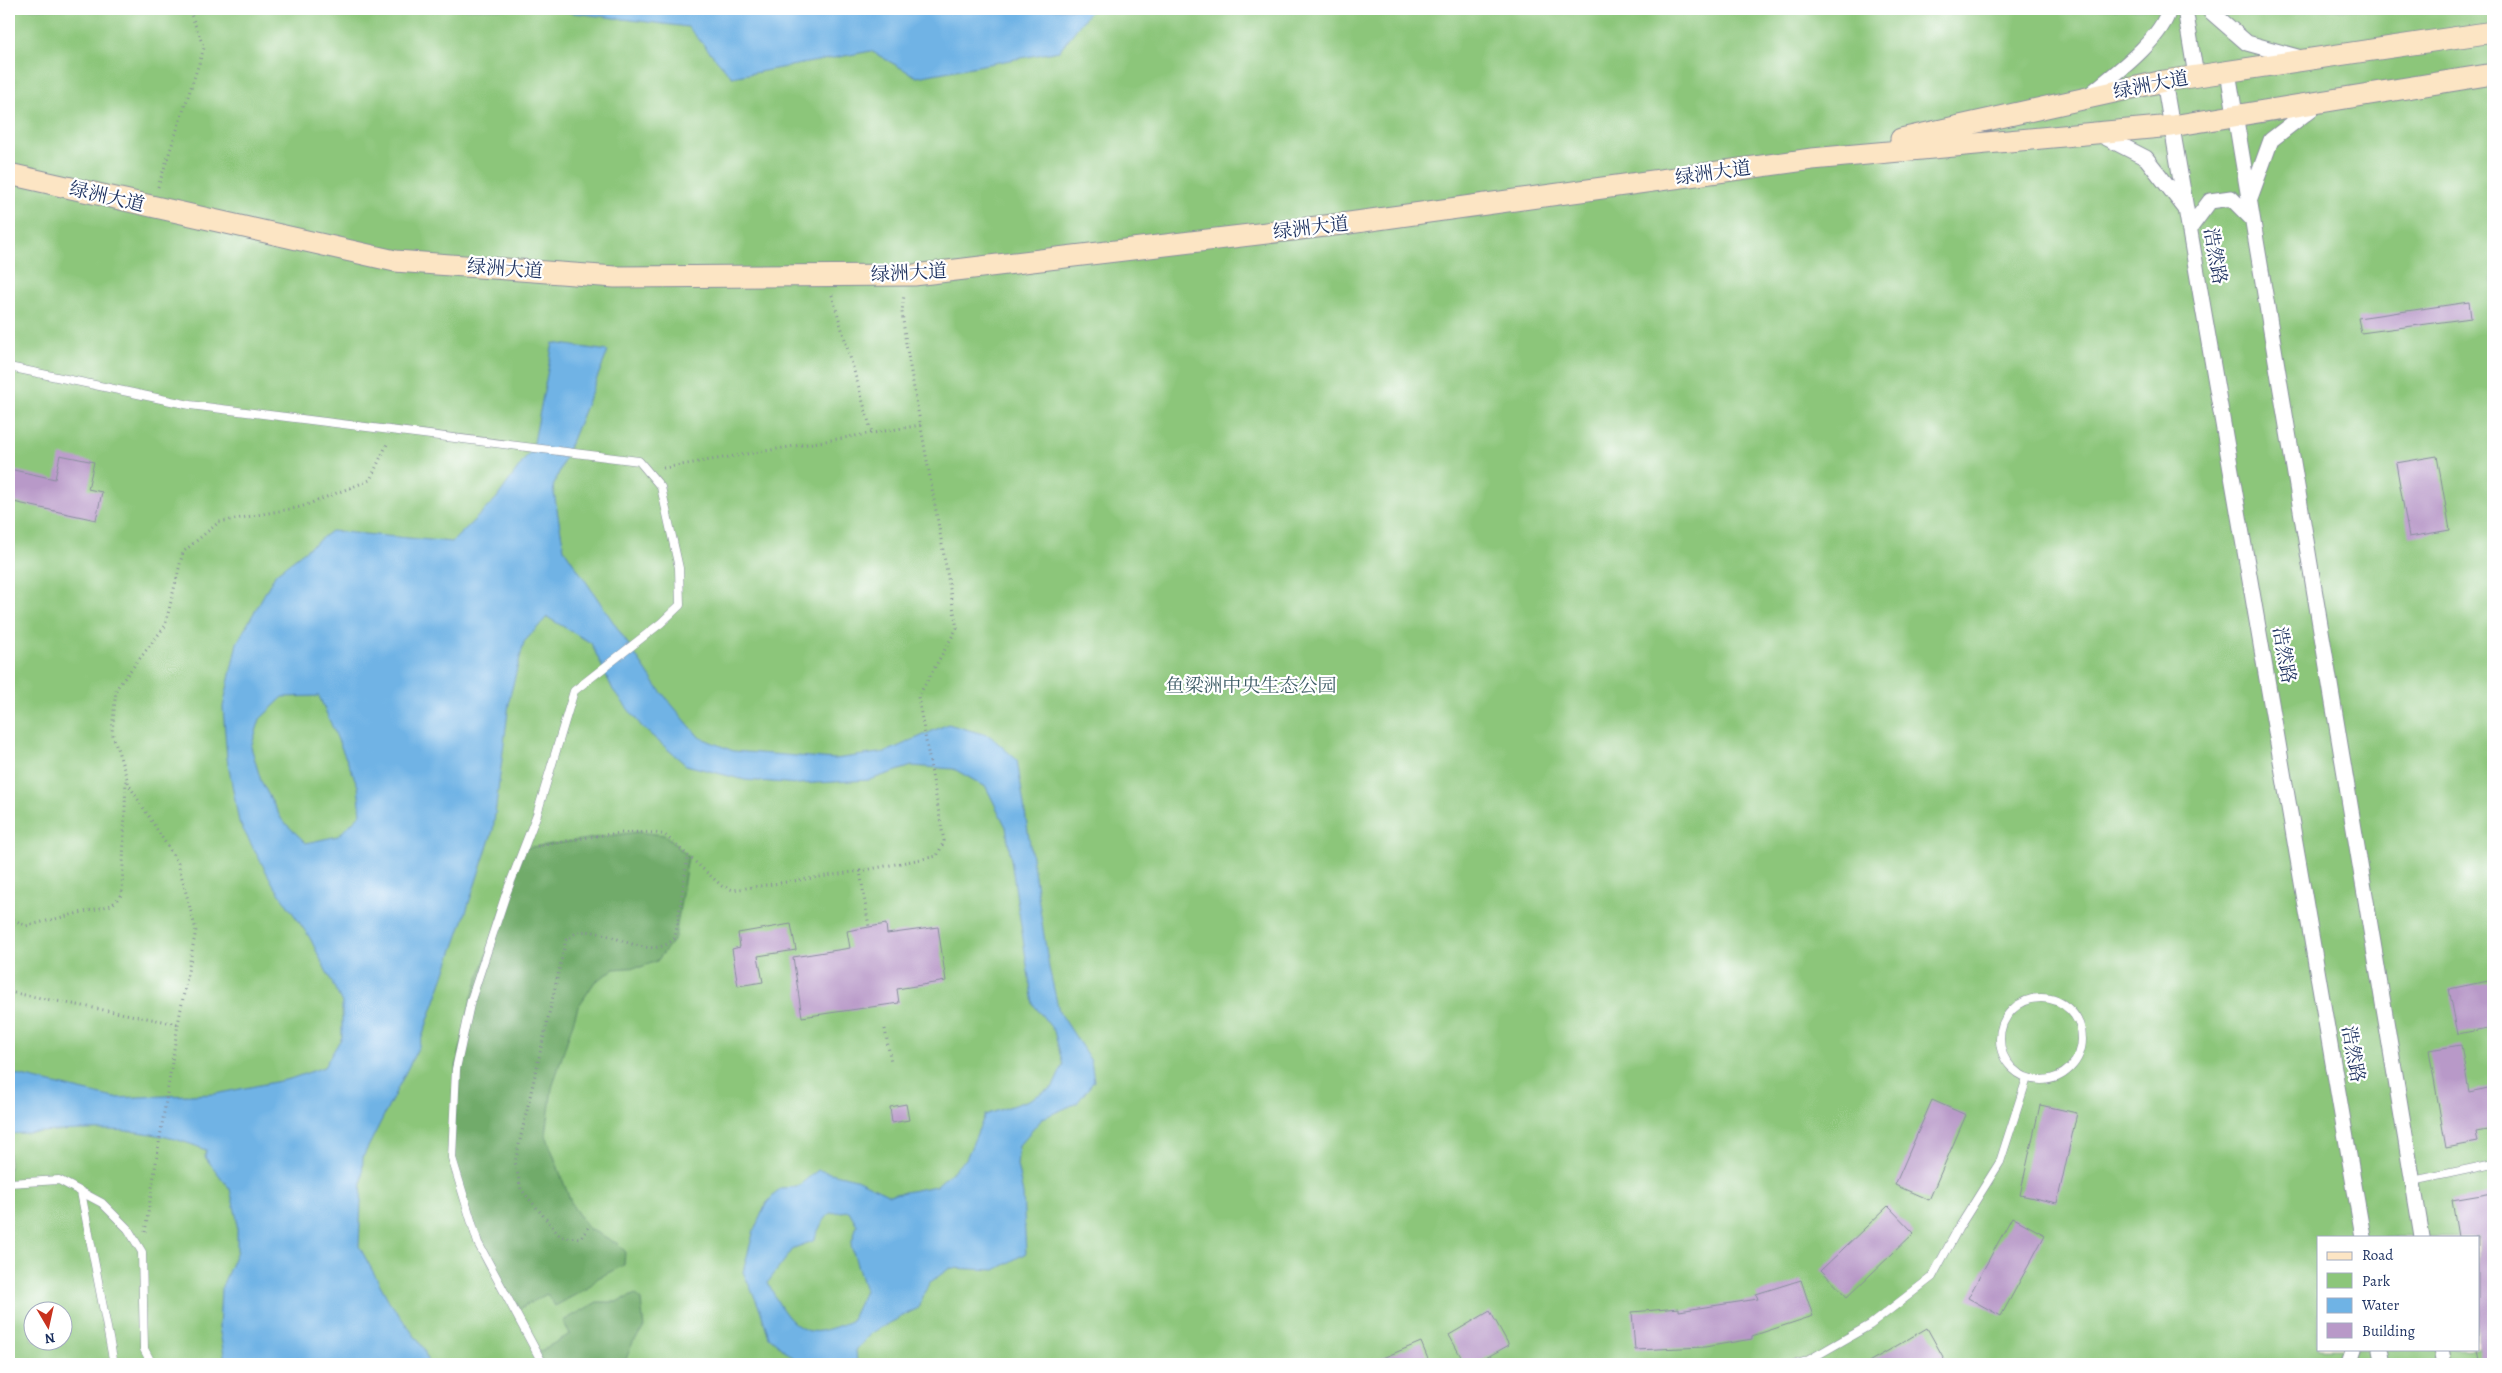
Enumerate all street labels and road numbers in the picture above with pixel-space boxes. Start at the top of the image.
street label: 绿洲大道 [2111,65,2191,105]
street label: 绿洲大道 [1674,155,1752,191]
street label: 绿洲大道 [67,176,147,218]
street label: 绿洲大道 [1272,210,1350,246]
street label: 浩然路 [2197,226,2233,286]
street label: 绿洲大道 [466,253,544,285]
street label: 绿洲大道 [870,258,948,288]
street label: 浩然路 [2266,625,2302,685]
street label: 浩然路 [2335,1024,2371,1084]

